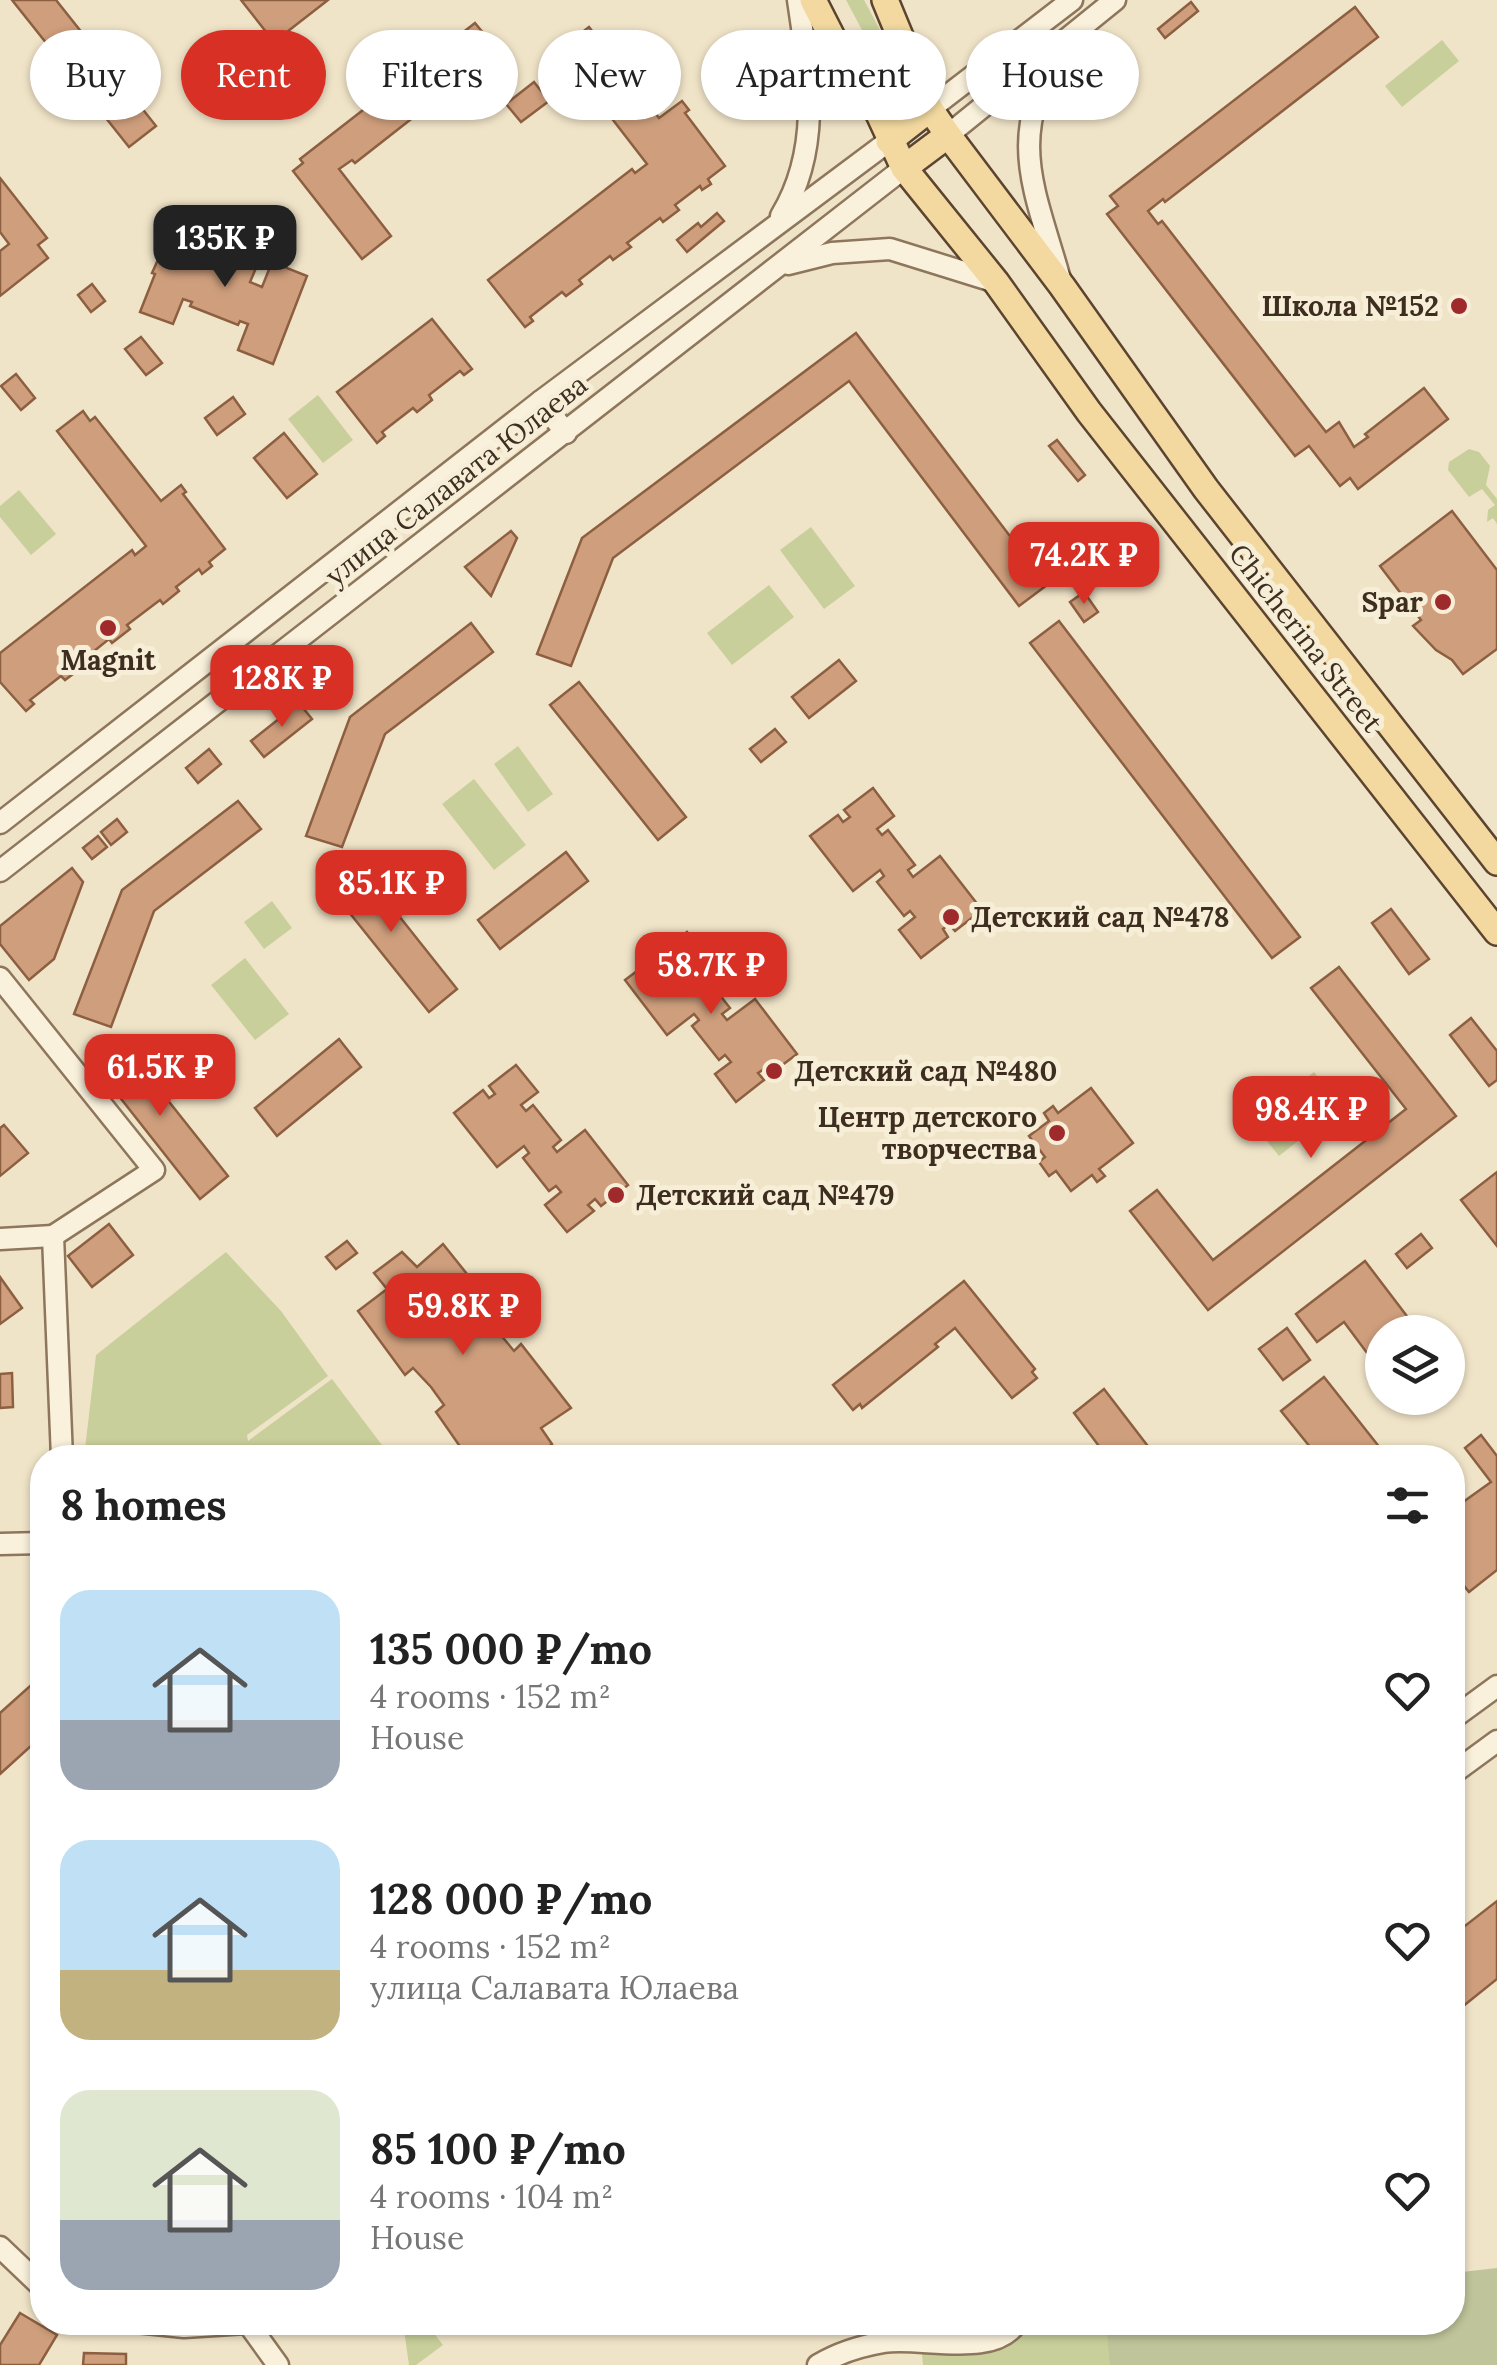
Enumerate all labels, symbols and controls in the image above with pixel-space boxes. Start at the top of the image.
chip: Buy [30,30,161,120]
chip: Rent [181,30,326,120]
chip: Filters [346,30,518,120]
chip: New [538,30,681,120]
chip: Apartment [701,30,946,120]
chip: House [966,30,1139,120]
pin: 135K ₽ [144,205,306,290]
text: 135K ₽ [175,217,275,258]
place label: Школа №152 [1262,288,1439,324]
marker: Школа №152 [1448,295,1470,317]
street label: улица Салавата Юлаева [318,366,594,594]
pin: 74.2K ₽ [992,522,1176,607]
text: 74.2K ₽ [1030,534,1138,575]
street label: Chicherina Street [1221,537,1391,740]
place label: Spar [1362,584,1424,620]
marker: Spar [1432,591,1454,613]
marker: Magnit [97,617,119,639]
place label: Magnit [60,642,156,678]
pin: 128K ₽ [201,645,363,730]
text: 128K ₽ [232,657,332,698]
pin: 85.1K ₽ [299,850,483,935]
text: 85.1K ₽ [337,862,445,903]
place label: Детский сад №478 [971,899,1230,935]
marker: Детский сад №478 [940,906,962,928]
pin: 58.7K ₽ [619,932,803,1017]
text: 58.7K ₽ [657,944,765,985]
pin: 61.5K ₽ [68,1034,252,1119]
text: 61.5K ₽ [106,1046,214,1087]
place label: Детский сад №480 [794,1053,1057,1089]
marker: Детский сад №480 [763,1060,785,1082]
pin: 98.4K ₽ [1219,1076,1403,1161]
text: 98.4K ₽ [1255,1088,1367,1129]
place label: Центр детского творчества [817,1099,1037,1167]
marker: Центр детского творчества [1046,1122,1068,1144]
place label: Детский сад №479 [636,1177,895,1213]
marker: Детский сад №479 [605,1184,627,1206]
pin: 59.8K ₽ [371,1273,555,1358]
text: 59.8K ₽ [407,1285,519,1326]
map controls [1365,1315,1465,1415]
button: layers [1365,1315,1465,1415]
text: 8 homes [60,1478,227,1532]
icon: filters [1380,1478,1435,1533]
text: 135 000 ₽/mo [370,1622,652,1676]
icon: home [140,1630,260,1750]
icon: heart [1380,1663,1435,1718]
text: 4 rooms · 152 m² [370,1676,611,1717]
text: House [370,1717,464,1758]
text: 128 000 ₽/mo [370,1872,652,1926]
icon: home [140,1880,260,2000]
icon: heart [1380,1913,1435,1968]
text: 4 rooms · 152 m² [370,1926,611,1967]
text: улица Салавата Юлаева [370,1967,739,2008]
text: 85 100 ₽/mo [370,2122,626,2176]
icon: home [140,2130,260,2250]
icon: heart [1380,2163,1435,2218]
text: 4 rooms · 104 m² [370,2176,613,2217]
text: House [370,2217,464,2258]

